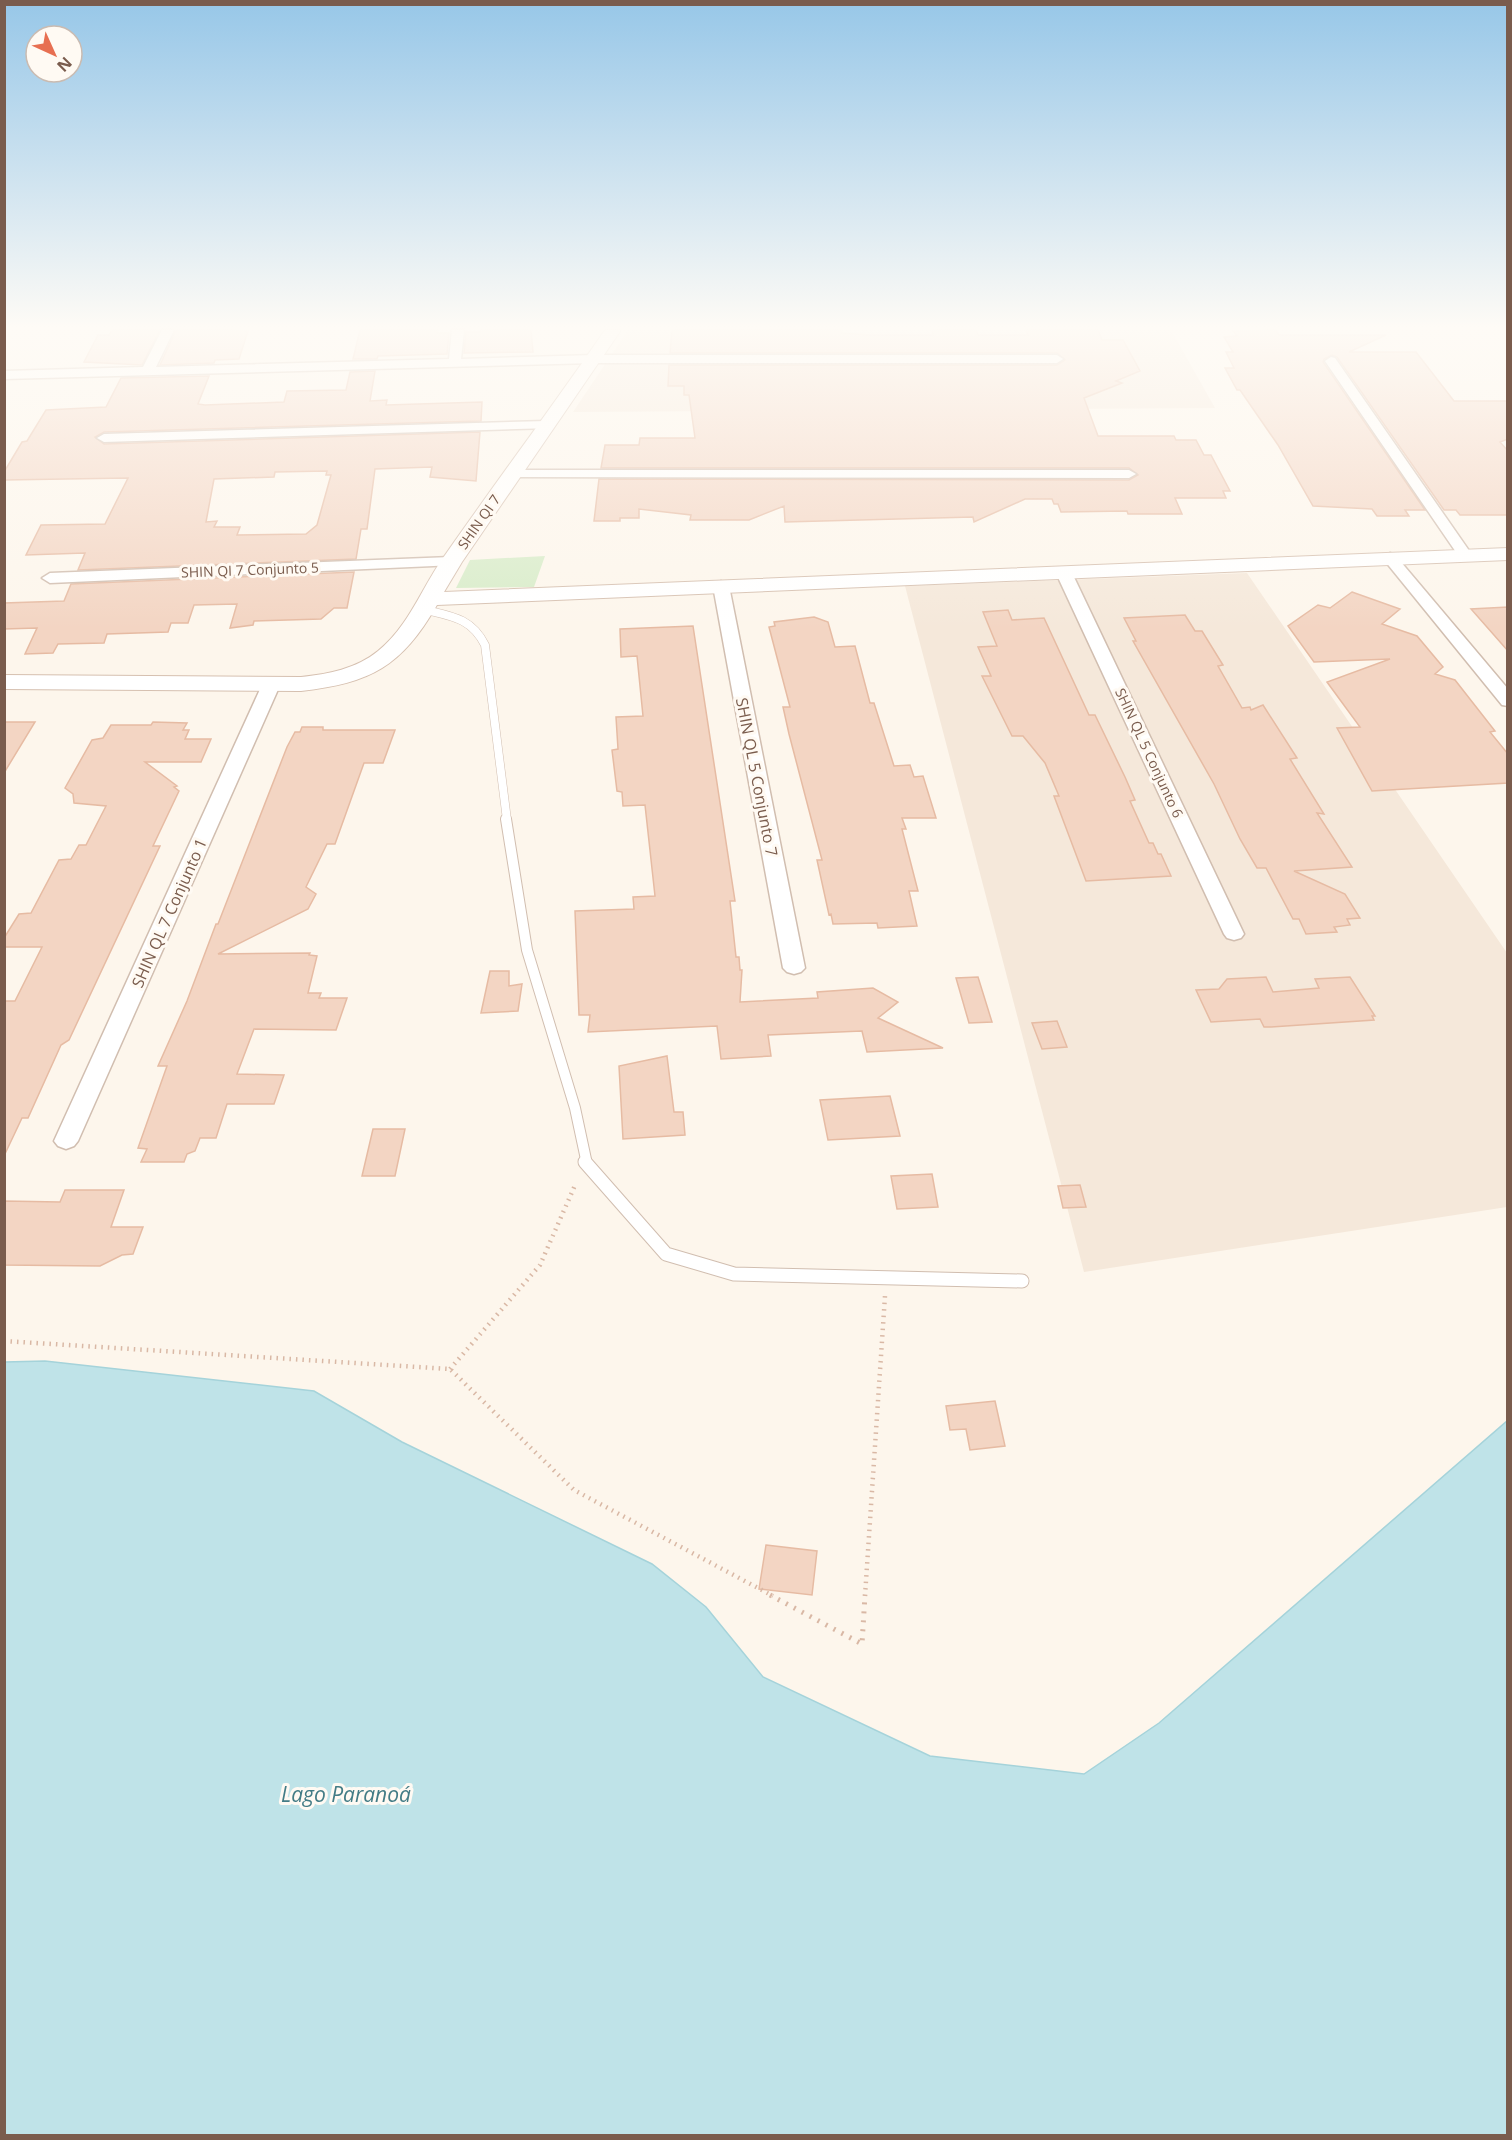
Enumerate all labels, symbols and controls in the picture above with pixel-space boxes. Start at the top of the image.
north arrow [24,24,84,84]
text: N [52,52,77,77]
street label: SHIN QI 7 [453,491,504,553]
street label: SHIN QI 7 Conjunto 5 [181,558,319,581]
street label: SHIN QL 5 Conjunto 6 [1111,685,1188,821]
street label: SHIN QL 5 Conjunto 7 [731,696,783,858]
street label: SHIN QL 7 Conjunto 1 [126,835,212,991]
water label: Lago Paranoá [281,1780,411,1808]

